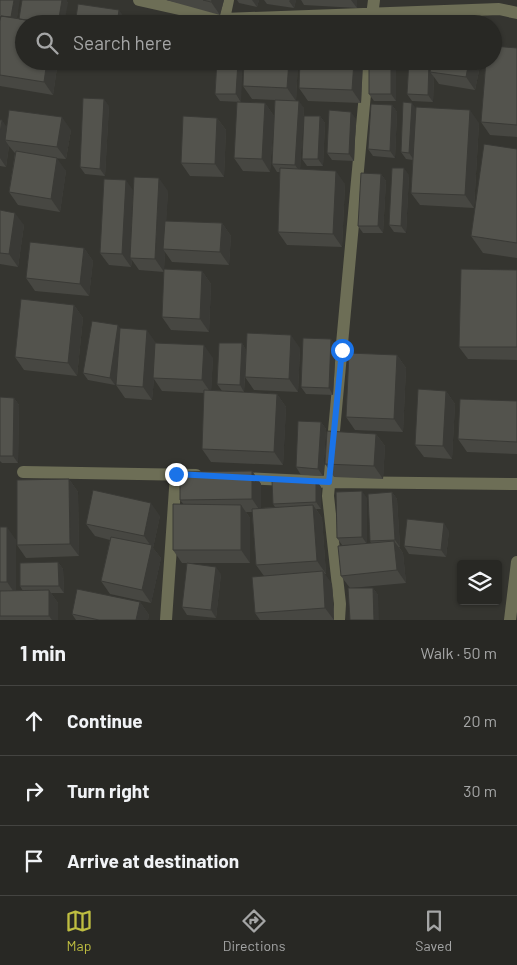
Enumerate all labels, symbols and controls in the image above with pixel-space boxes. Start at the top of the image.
search box [15,15,502,70]
icon: search [33,29,61,57]
text: Search here [73,31,172,54]
route start [331,339,354,362]
route end [165,463,188,486]
map controls [457,560,502,605]
button: layers [457,560,502,605]
text: 1 min [20,640,66,665]
text: Walk · 50 m [420,643,497,662]
icon: ahead [20,707,48,735]
text: Continue [67,709,143,732]
text: 20 m [463,711,497,730]
icon: right [20,777,48,805]
text: Turn right [67,779,149,802]
text: 30 m [463,781,497,800]
icon: arrive [20,847,48,875]
text: Arrive at destination [67,849,239,872]
tab: Map [65,907,93,954]
tab: Directions [223,907,285,954]
tab: Saved [415,907,452,954]

